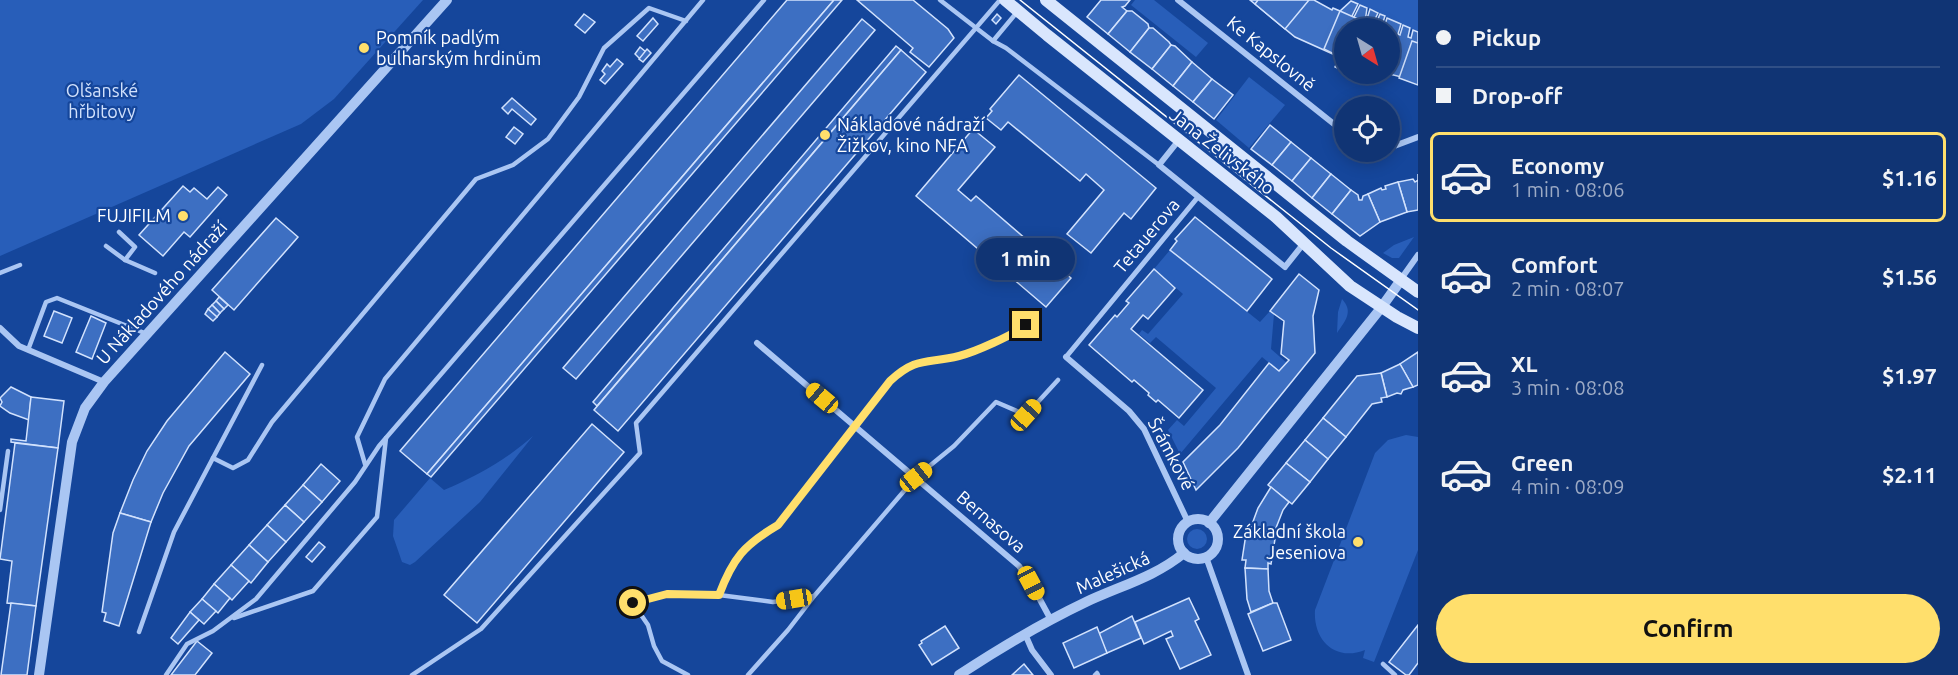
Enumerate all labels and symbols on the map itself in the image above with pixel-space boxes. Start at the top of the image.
street label: Ke Kapslovně [1224,12,1320,95]
north arrow [1334,18,1400,84]
place label: Pomník padlým bulharským hrdinům [376,27,541,68]
marker: Pomník padlým bulharským hrdinům [357,41,371,55]
park label: Olšanské hřbitovy [66,80,138,121]
street label: Jana Želivského [1166,103,1279,198]
place label: Nákladové nádraží Žižkov, kino NFA [837,114,985,155]
marker: Nákladové nádraží Žižkov, kino NFA [818,128,832,142]
street label: Tetauerova [1109,194,1183,277]
place label: FUJIFILM [97,205,171,225]
marker: FUJIFILM [176,209,190,223]
street label: U Nákladového nádraží [92,216,231,368]
callout: 1 min [976,238,1076,280]
route end [1012,311,1039,338]
car [802,380,842,416]
car [1007,396,1045,434]
street label: Šrámkové [1145,414,1200,493]
car [896,459,936,495]
street label: Bernasova [953,486,1030,556]
place label: Základní škola Jeseniova [1233,521,1346,562]
marker: Základní škola Jeseniova [1351,535,1365,549]
street label: Malešická [1073,547,1152,597]
car [1015,563,1047,603]
car [775,587,813,611]
route start [619,589,646,616]

